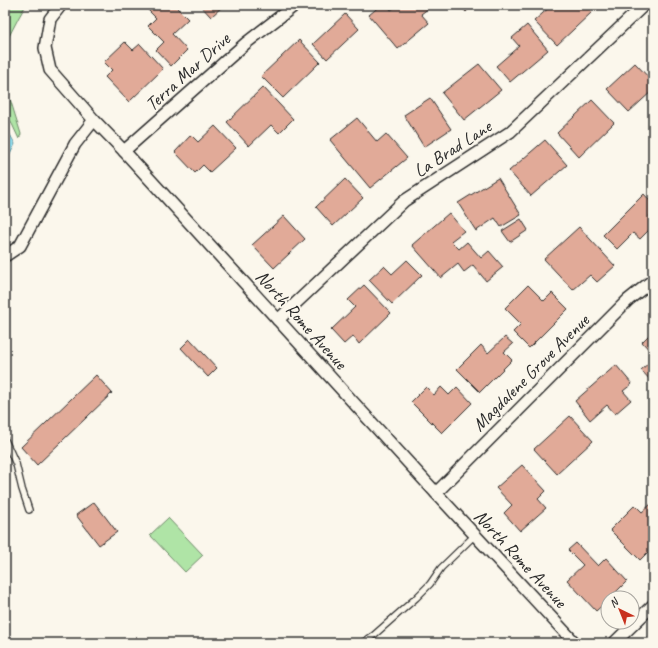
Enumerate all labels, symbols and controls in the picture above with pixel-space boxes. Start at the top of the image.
street label: Terra Mar Drive [140,26,236,116]
street label: La Brad Lane [409,114,497,183]
street label: North Rome Avenue [250,265,353,376]
street label: Magdalene Grove Avenue [467,308,596,436]
street label: North Rome Avenue [469,505,573,614]
north arrow [600,590,640,630]
text: N [606,594,622,610]

